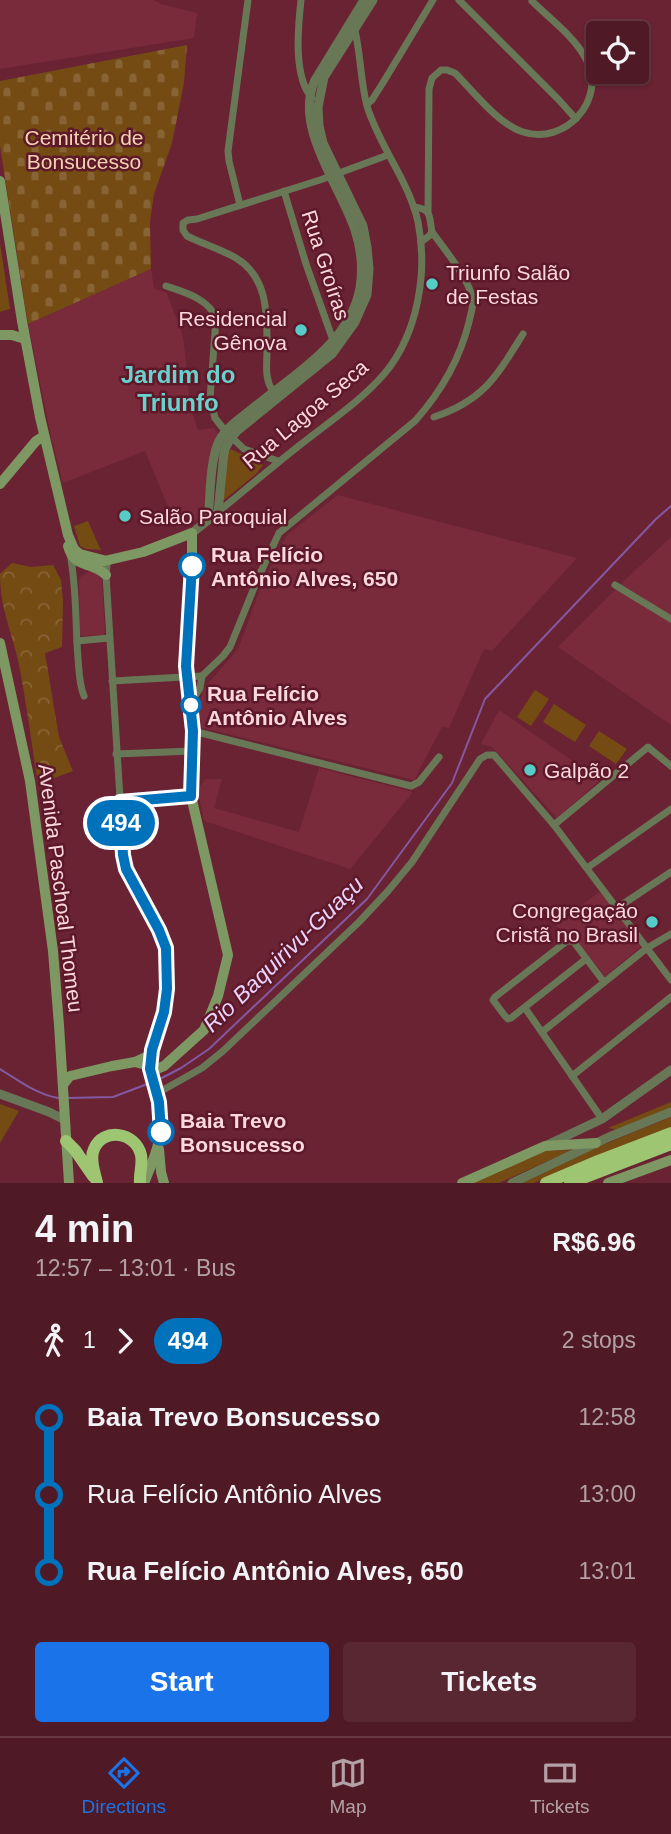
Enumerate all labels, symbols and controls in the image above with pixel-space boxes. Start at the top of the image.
map controls [586,21,649,84]
button: locate [586,21,649,84]
park label: Cemitério de Bonsucesso [24,126,144,173]
street label: Rua Groíras [297,207,355,323]
place label: Triunfo Salão de Festas [446,261,570,308]
marker: Triunfo Salão de Festas [424,276,440,292]
place label: Residencial Gênova [178,307,287,354]
marker: Residencial Gênova [293,322,309,338]
street label: Rua Lagoa Seca [238,355,373,473]
district label: Jardim do Triunfo [121,361,235,416]
place label: Salão Paroquial [139,505,287,528]
marker: Salão Paroquial [117,508,133,524]
place label: Rua Felício Antônio Alves, 650 [211,543,398,590]
marker: Rua Felício Antônio Alves, 650 [179,553,205,579]
place label: Rua Felício Antônio Alves [207,682,347,729]
marker: Rua Felício Antônio Alves [181,695,201,715]
place label: Galpão 2 [544,759,629,782]
street label: Avenida Paschoal Thomeu [34,762,88,1014]
marker: Galpão 2 [522,762,538,778]
line badge: 494 [81,800,161,846]
text: 494 [101,809,141,836]
water label: Rio Baquirivu-Guaçu [198,871,369,1037]
place label: Congregação Cristã no Brasil [496,899,638,946]
marker: Congregação Cristã no Brasil [644,914,660,930]
place label: Baia Trevo Bonsucesso [180,1109,305,1156]
marker: Baia Trevo Bonsucesso [148,1119,174,1145]
text: 4 min [35,1208,134,1250]
text: R$6.96 [552,1227,636,1257]
text: 12:57 – 13:01 · Bus [35,1255,236,1281]
icon: walk [35,1322,73,1360]
icon: forward [106,1322,144,1360]
text: 1 [83,1327,96,1353]
text: 494 [168,1327,208,1354]
text: 2 stops [562,1327,636,1353]
text: Baia Trevo Bonsucesso [87,1402,380,1432]
text: 12:58 [578,1404,636,1430]
text: Rua Felício Antônio Alves [87,1479,382,1509]
text: 13:00 [578,1481,636,1507]
text: Rua Felício Antônio Alves, 650 [87,1556,464,1586]
text: 13:01 [578,1558,636,1584]
button: Start [35,1642,329,1722]
button: Tickets [343,1642,636,1722]
tab: Directions [82,1754,166,1818]
tab: Map [329,1754,367,1818]
tab: Tickets [530,1754,589,1818]

